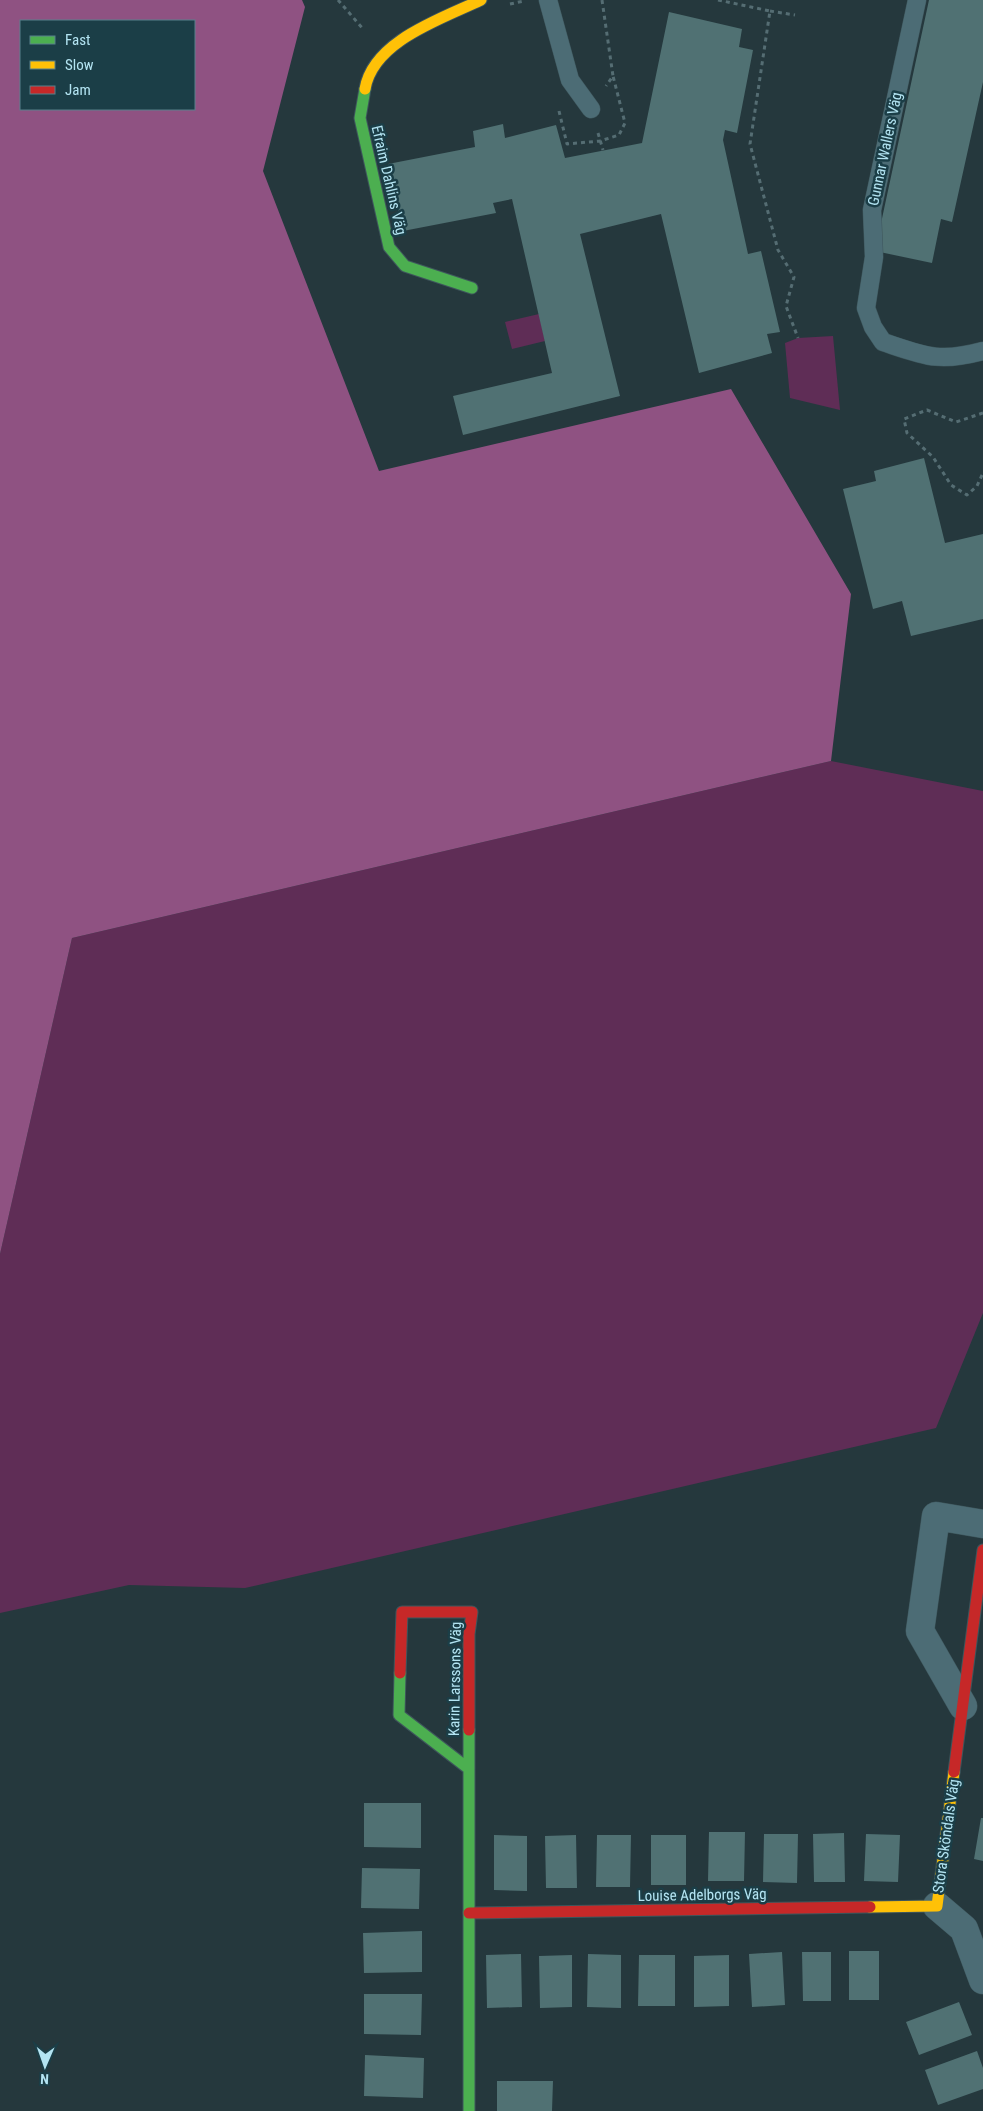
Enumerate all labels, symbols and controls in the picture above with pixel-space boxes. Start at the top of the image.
legend [20,20,195,110]
text: Fast [65,31,90,49]
text: Slow [65,56,94,74]
text: Jam [65,81,91,99]
street label: Gunnar Wallers Väg [864,91,906,207]
street label: Efraim Dahlins Väg [368,124,410,236]
street label: Karin Larssons Väg [445,1622,465,1736]
street label: Stora Sköndals Väg [929,1778,963,1894]
street label: Louise Adelborgs Väg [637,1885,767,1905]
north arrow [20,2041,70,2091]
text: N [40,2071,49,2087]

